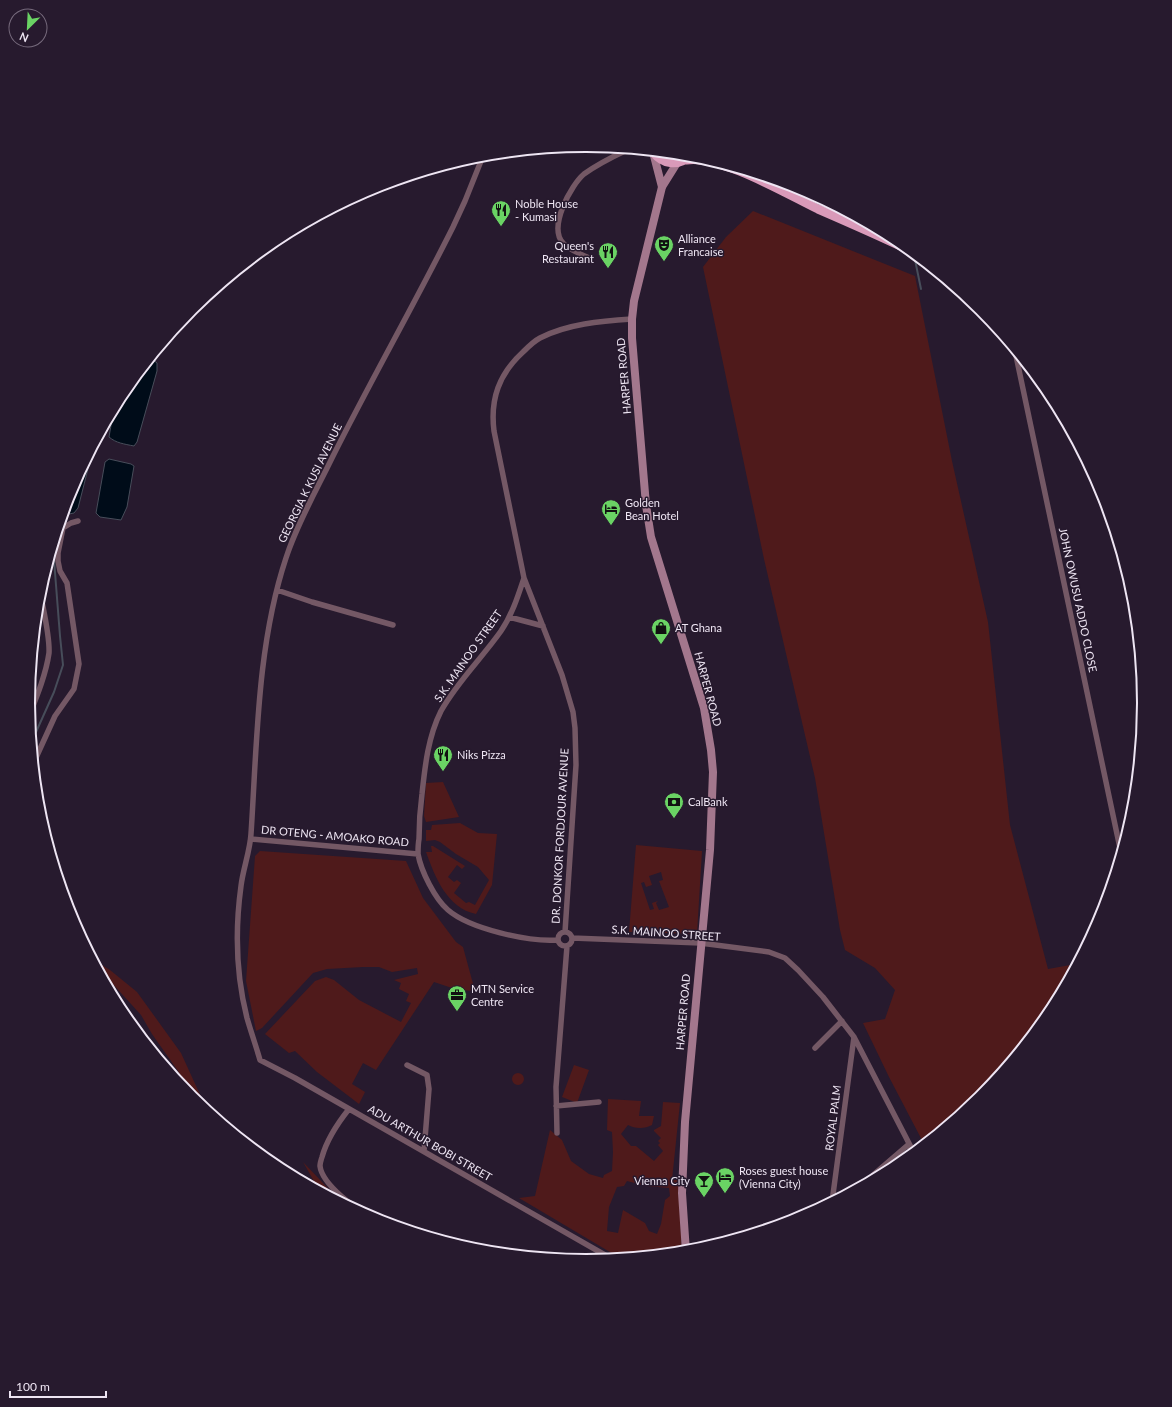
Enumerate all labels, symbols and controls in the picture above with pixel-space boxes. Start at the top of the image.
north arrow [8,8,48,48]
text: N [17,30,30,45]
place label: Noble House - Kumasi [515,197,578,223]
restaurant icon: Noble House - Kumasi [490,199,512,227]
place label: Alliance Francaise [678,232,723,258]
theatre icon: Alliance Francaise [653,234,675,262]
place label: Queen's Restaurant [542,239,594,265]
restaurant icon: Queen's Restaurant [597,241,619,269]
street label: HARPER ROAD [614,337,633,415]
street label: GEORGIA K KUSI AVENUE [275,421,344,545]
place label: Golden Bean Hotel [625,496,679,522]
hotel icon: Golden Bean Hotel [600,498,622,526]
street label: JOHN OWUSU ADDO CLOSE [1057,526,1100,673]
street label: S.K. MAINOO STREET [431,607,505,704]
shop icon: AT Ghana [650,617,672,645]
place label: AT Ghana [675,621,722,634]
street label: HARPER ROAD [692,650,725,728]
restaurant icon: Niks Pizza [432,744,454,772]
place label: Niks Pizza [457,748,506,761]
street label: DR. DONKOR FORDJOUR AVENUE [548,748,571,924]
bank icon: CalBank [663,791,685,819]
place label: CalBank [688,795,728,808]
street label: DR OTENG - AMOAKO ROAD [260,823,410,848]
street label: S.K. MAINOO STREET [611,922,722,943]
street label: HARPER ROAD [673,973,692,1051]
place label: MTN Service Centre [471,982,534,1008]
office icon: MTN Service Centre [446,984,468,1012]
street label: ROYAL PALM [822,1084,843,1152]
street label: ADU ARTHUR BOBI STREET [366,1102,495,1184]
place label: Roses guest house (Vienna City) [739,1164,828,1190]
hotel icon: Roses guest house (Vienna City) [714,1166,736,1194]
bar icon: Vienna City [693,1170,715,1198]
place label: Vienna City [634,1174,690,1187]
scale bar [10,1373,106,1399]
text: 100 m [16,1379,50,1394]

